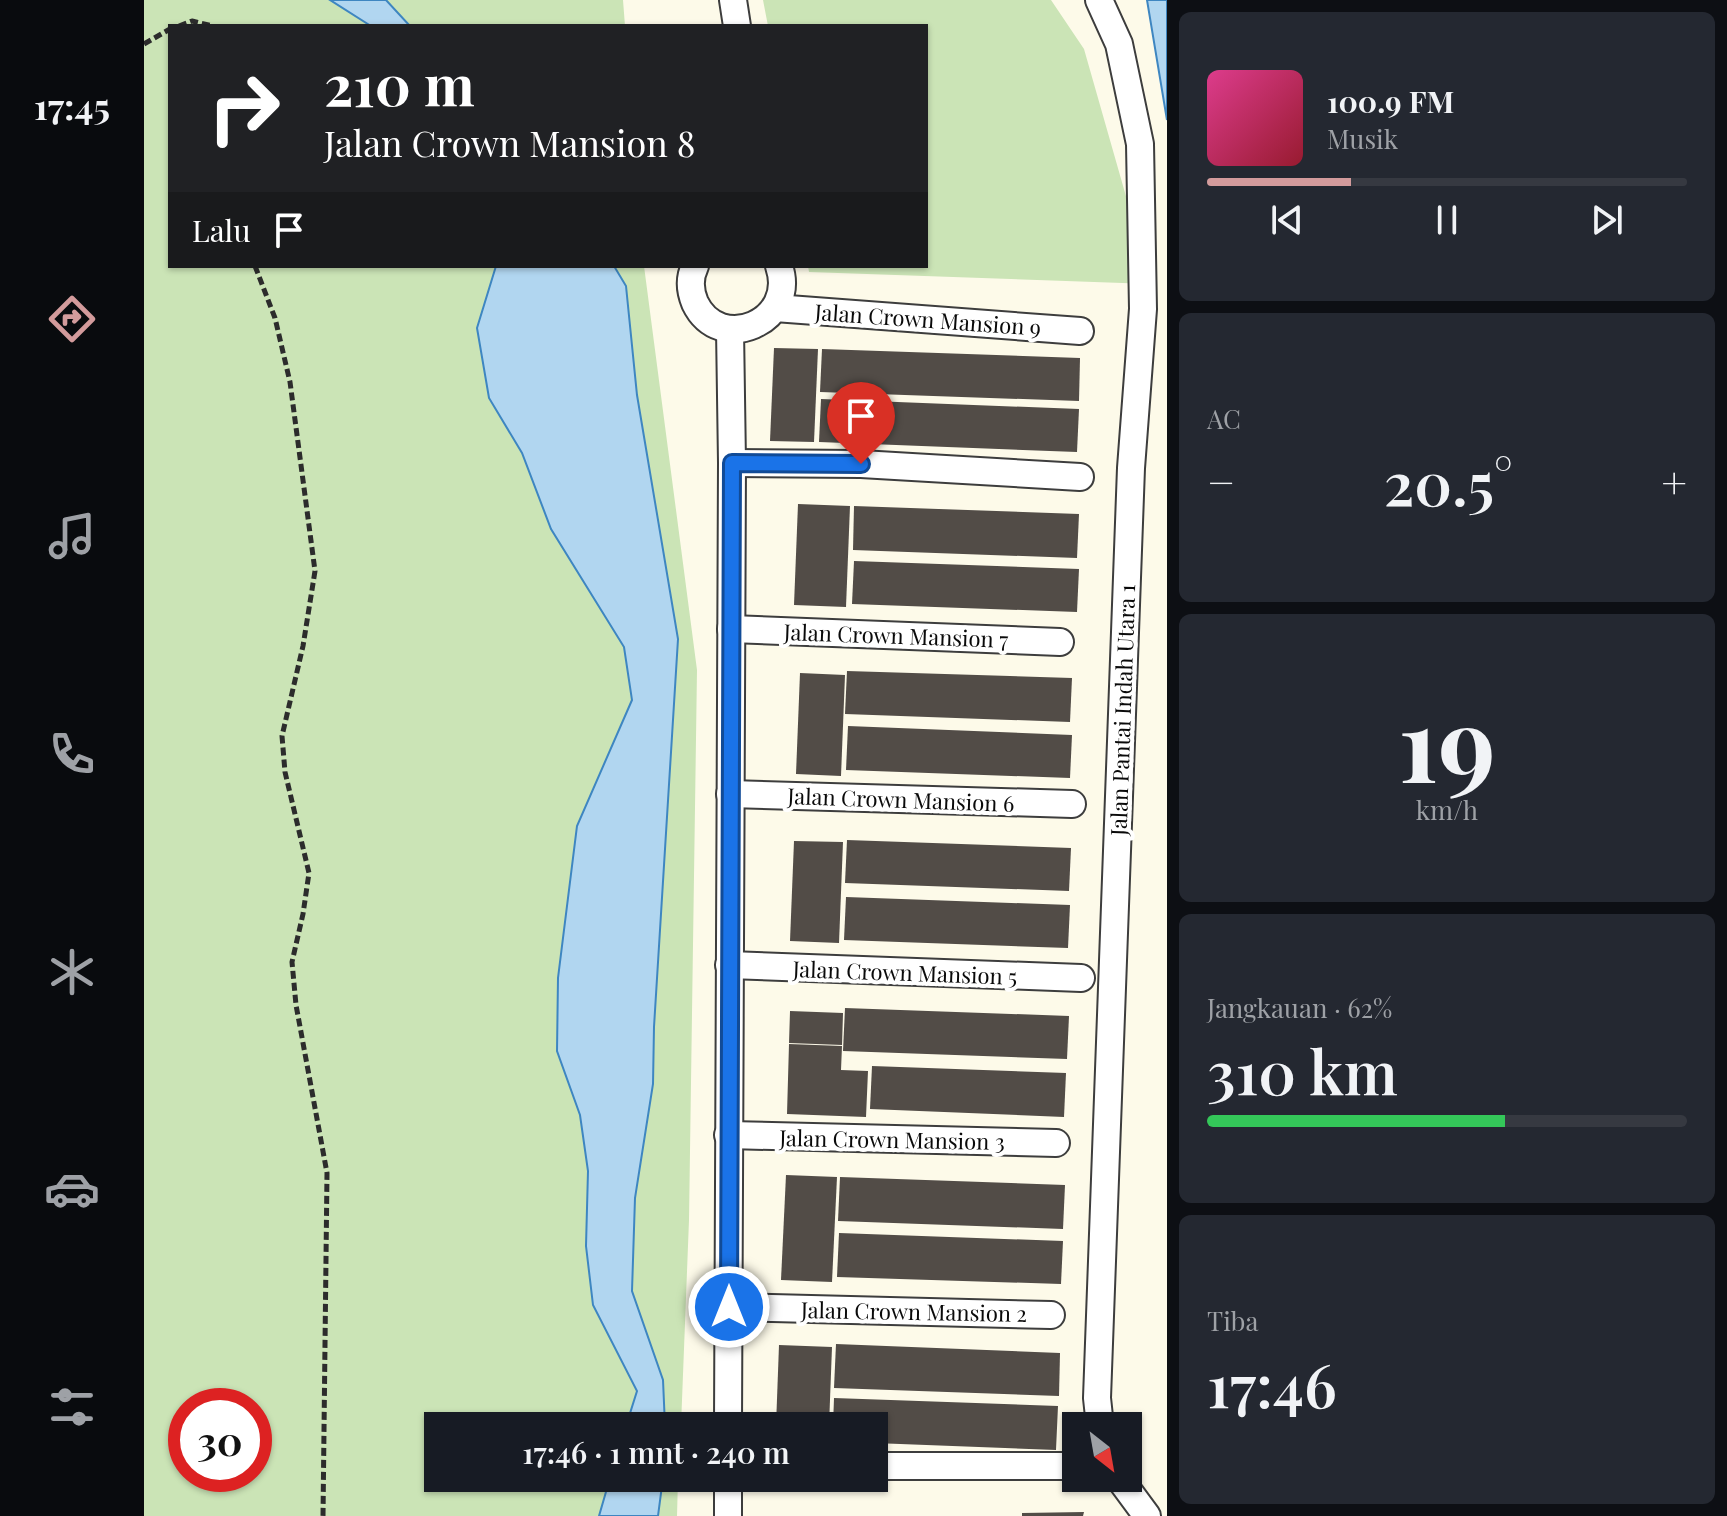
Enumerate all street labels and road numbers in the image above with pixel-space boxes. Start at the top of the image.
street label: Jalan Crown Mansion 9 [813,296,1042,342]
street label: Jalan Pantai Indah Utara 1 [1103,584,1141,837]
street label: Jalan Crown Mansion 7 [782,616,1009,654]
street label: Jalan Crown Mansion 6 [786,780,1015,818]
street label: Jalan Crown Mansion 5 [791,953,1018,991]
street label: Jalan Crown Mansion 3 [778,1122,1005,1156]
street label: Jalan Crown Mansion 2 [800,1294,1027,1328]

